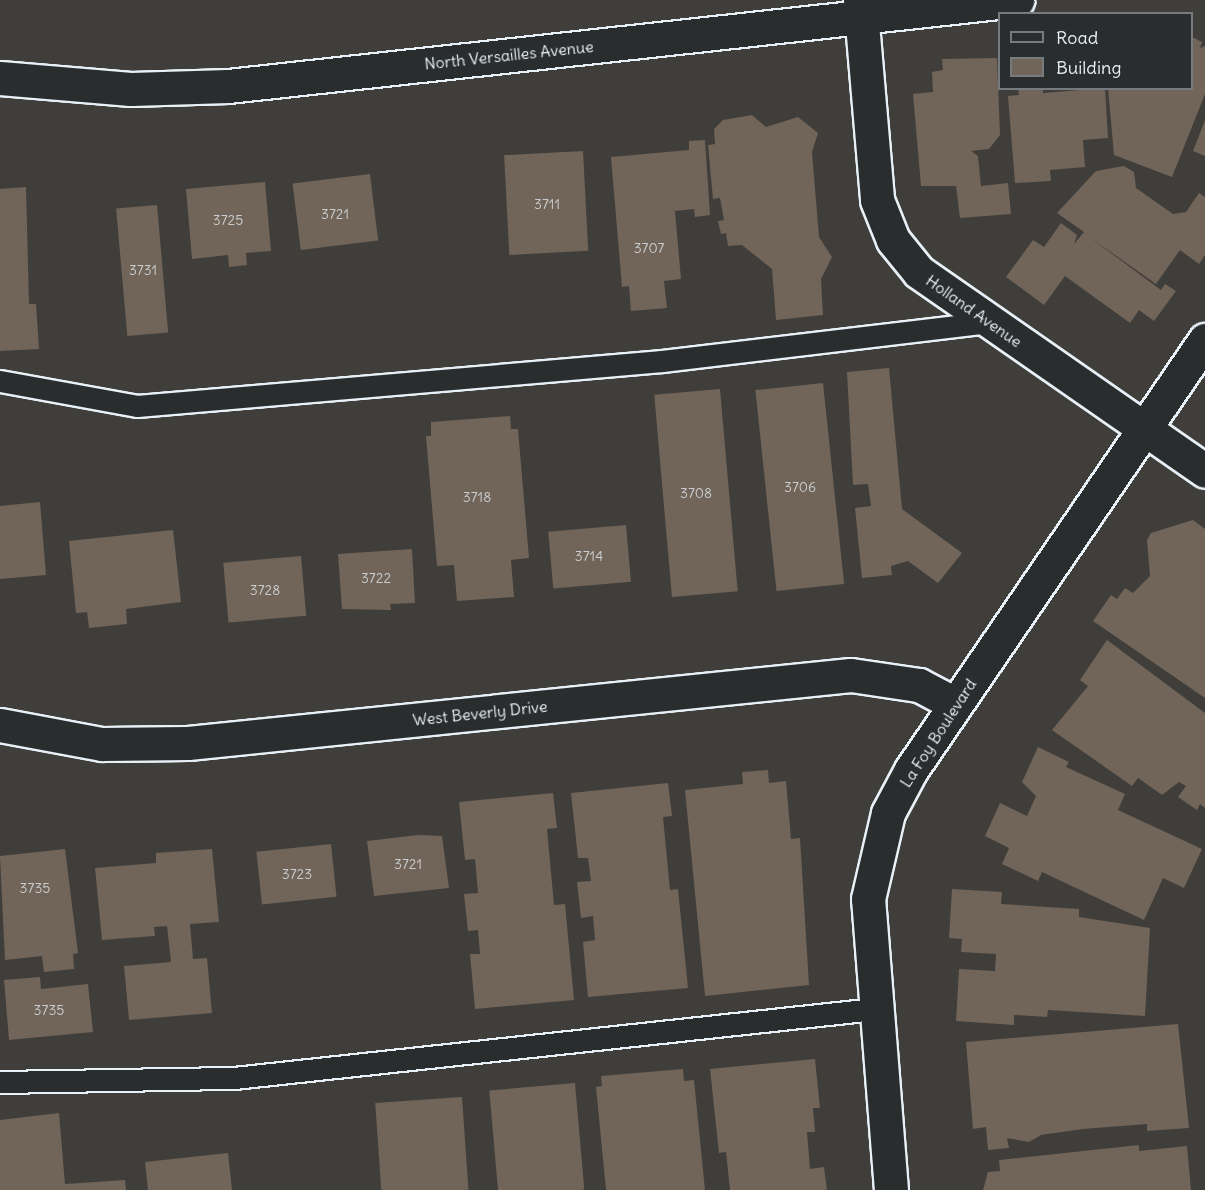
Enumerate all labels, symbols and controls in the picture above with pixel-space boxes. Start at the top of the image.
legend [998,12,1193,90]
text: Road [1056,26,1098,49]
street label: North Versailles Avenue [424,37,594,73]
text: Building [1056,56,1121,79]
house number: 3711 [534,196,560,212]
house number: 3721 [321,206,349,222]
house number: 3725 [213,212,243,228]
house number: 3707 [634,240,664,256]
house number: 3731 [129,262,157,278]
street label: Holland Avenue [922,271,1026,351]
house number: 3706 [784,479,816,495]
house number: 3708 [680,485,712,501]
house number: 3718 [463,489,491,505]
house number: 3714 [575,548,603,564]
house number: 3722 [361,570,391,586]
house number: 3728 [250,582,280,598]
street label: La Foy Boulevard [896,675,980,791]
street label: West Beverly Drive [412,696,548,730]
house number: 3721 [394,856,422,872]
house number: 3723 [282,866,312,882]
house number: 3735 [20,880,50,896]
house number: 3735 [34,1002,64,1018]

